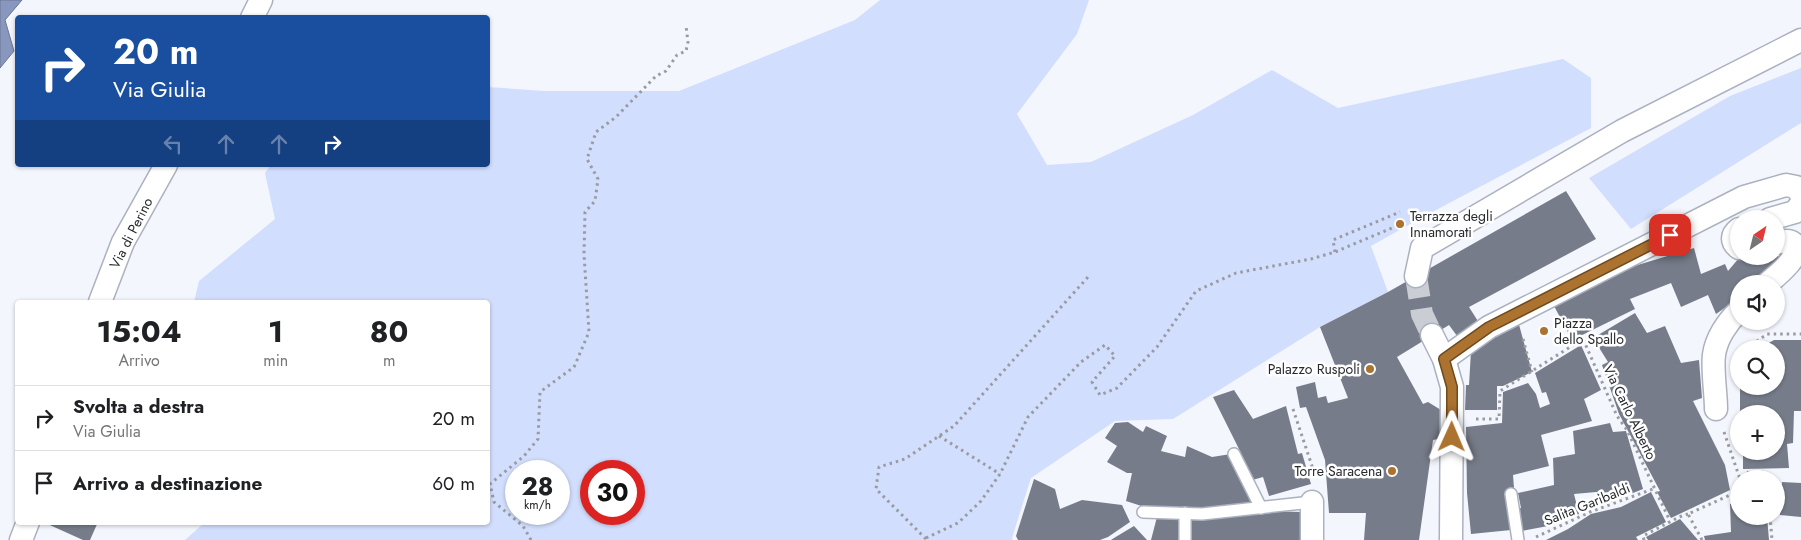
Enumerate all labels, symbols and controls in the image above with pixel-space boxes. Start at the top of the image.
text: 20 m [113,27,198,77]
icon: right [30,35,95,100]
text: Via Giulia [113,73,206,105]
icon: left [159,130,187,158]
icon: ahead [212,130,240,158]
icon: ahead [265,130,293,158]
icon: right [318,130,346,158]
street label: Via di Perino [104,194,158,272]
place label: Terrazza degli Innamorati [1410,206,1493,242]
north arrow [1730,210,1785,265]
map controls [1730,210,1785,525]
pin [1649,214,1691,256]
marker: Terrazza degli Innamorati [1394,218,1406,230]
icon: arrive [1656,221,1684,249]
button: sound [1730,275,1785,330]
text: 15:04 [97,310,182,353]
text: 1 [268,310,283,353]
text: 80 [370,310,408,353]
place label: Piazza dello Spallo [1554,313,1624,349]
marker: Piazza dello Spallo [1538,325,1550,337]
button: search [1730,340,1785,395]
text: Arrivo [118,349,160,372]
text: min [263,349,288,372]
text: m [383,349,395,372]
place label: Palazzo Ruspoli [1268,359,1360,379]
street label: Via Carlo Alberto [1598,361,1662,463]
marker: Palazzo Ruspoli [1364,363,1376,375]
text: Svolta a destra [73,393,204,420]
icon: right [30,404,58,432]
text: 20 m [432,405,475,432]
button: + [1730,405,1785,460]
position arrow [1425,410,1477,462]
text: Via Giulia [73,420,141,443]
speed limit sign: 30 [580,460,645,525]
place label: Torre Saracena [1295,461,1382,481]
marker: Torre Saracena [1386,465,1398,477]
text: 28 [521,468,554,504]
icon: arrive [30,469,58,497]
text: Arrivo a destinazione [73,470,262,497]
text: 60 m [432,470,475,497]
button: − [1730,470,1785,525]
street label: Salita Garibaldi [1541,478,1633,530]
text: km/h [524,496,551,514]

